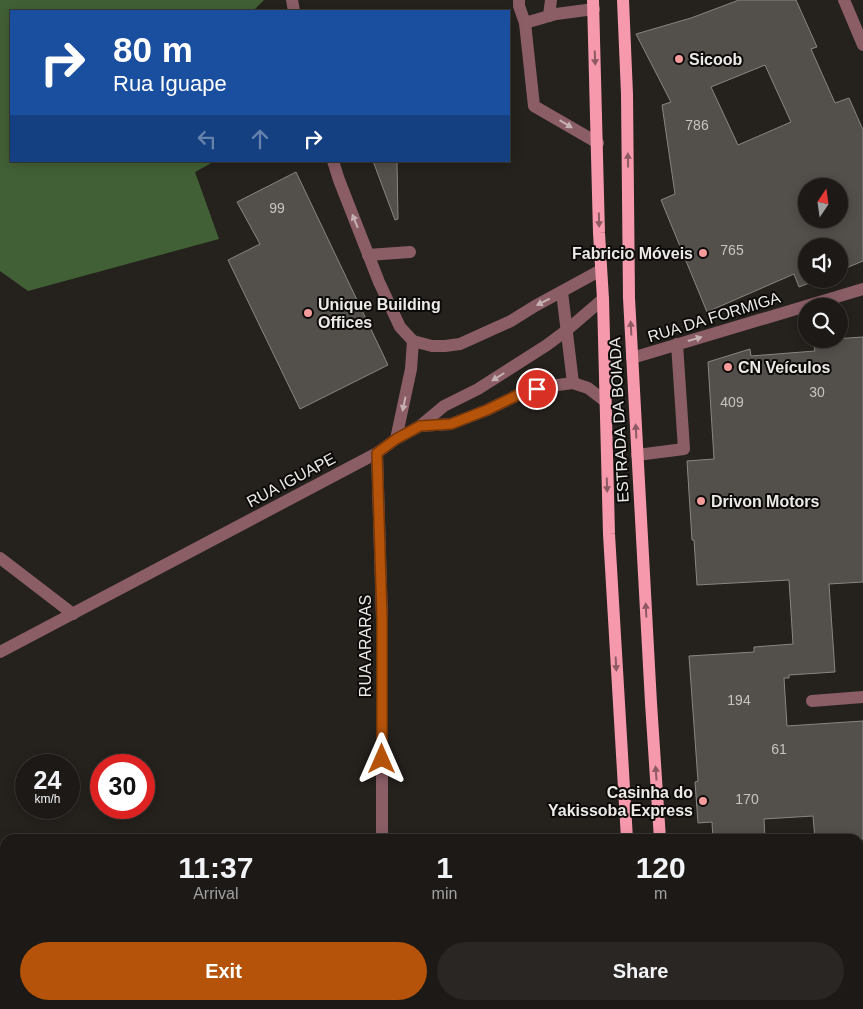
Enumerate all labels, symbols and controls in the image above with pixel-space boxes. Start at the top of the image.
icon: right [30,30,95,95]
text: 80 m [113,30,193,69]
one-way arrow [591,50,599,66]
place label: Sicoob [689,51,743,68]
marker: Sicoob [673,53,685,65]
text: Rua Iguape [113,71,227,96]
house number: 786 [685,117,709,133]
one-way arrow [560,119,573,128]
icon: left [193,125,221,153]
icon: ahead [246,125,274,153]
icon: right [299,125,327,153]
one-way arrow [624,152,632,168]
north arrow [798,178,848,228]
map controls [798,178,848,348]
house number: 99 [269,200,285,216]
one-way arrow [595,212,603,228]
one-way arrow [351,214,358,229]
button: sound [798,238,848,288]
house number: 765 [720,242,744,258]
place label: Fabricio Móveis [572,245,693,262]
marker: Fabricio Móveis [697,247,709,259]
street label: RUA DA FORMIGA [646,289,783,345]
place label: Unique Building Offices [318,296,441,331]
one-way arrow [535,298,550,306]
button: search [798,298,848,348]
marker: Unique Building Offices [302,307,314,319]
one-way arrow [626,320,634,336]
one-way arrow [688,334,703,342]
street label: ESTRADA DA BOIADA [606,337,632,503]
place label: CN Veículos [738,359,831,376]
marker: CN Veículos [722,361,734,373]
pin [516,368,558,410]
one-way arrow [491,372,504,382]
icon: arrive [523,375,551,403]
house number: 30 [809,384,825,400]
house number: 409 [720,394,744,410]
one-way arrow [400,396,408,411]
one-way arrow [632,422,640,438]
street label: RUA IGUAPE [244,450,338,510]
one-way arrow [604,477,612,493]
place label: Drivon Motors [711,493,820,510]
marker: Drivon Motors [695,495,707,507]
street label: RUA ARARAS [357,595,374,697]
one-way arrow [642,602,650,618]
one-way arrow [613,657,621,673]
house number: 194 [727,692,751,708]
position arrow [355,732,407,784]
house number: 61 [771,741,787,757]
speed limit sign: 30 [90,754,155,819]
one-way arrow [651,764,659,780]
text: 24 [34,766,61,794]
place label: Casinha do Yakissoba Express [548,784,693,819]
house number: 170 [735,791,759,807]
text: km/h [34,792,61,806]
marker: Casinha do Yakissoba Express [697,795,709,807]
text: 11:37 [178,851,253,884]
text: 1 [436,851,453,884]
text: 120 [636,851,686,884]
text: Arrival [193,885,238,902]
text: min [432,885,457,902]
text: m [654,885,667,902]
button: Exit [20,942,427,1000]
button: Share [437,942,844,1000]

